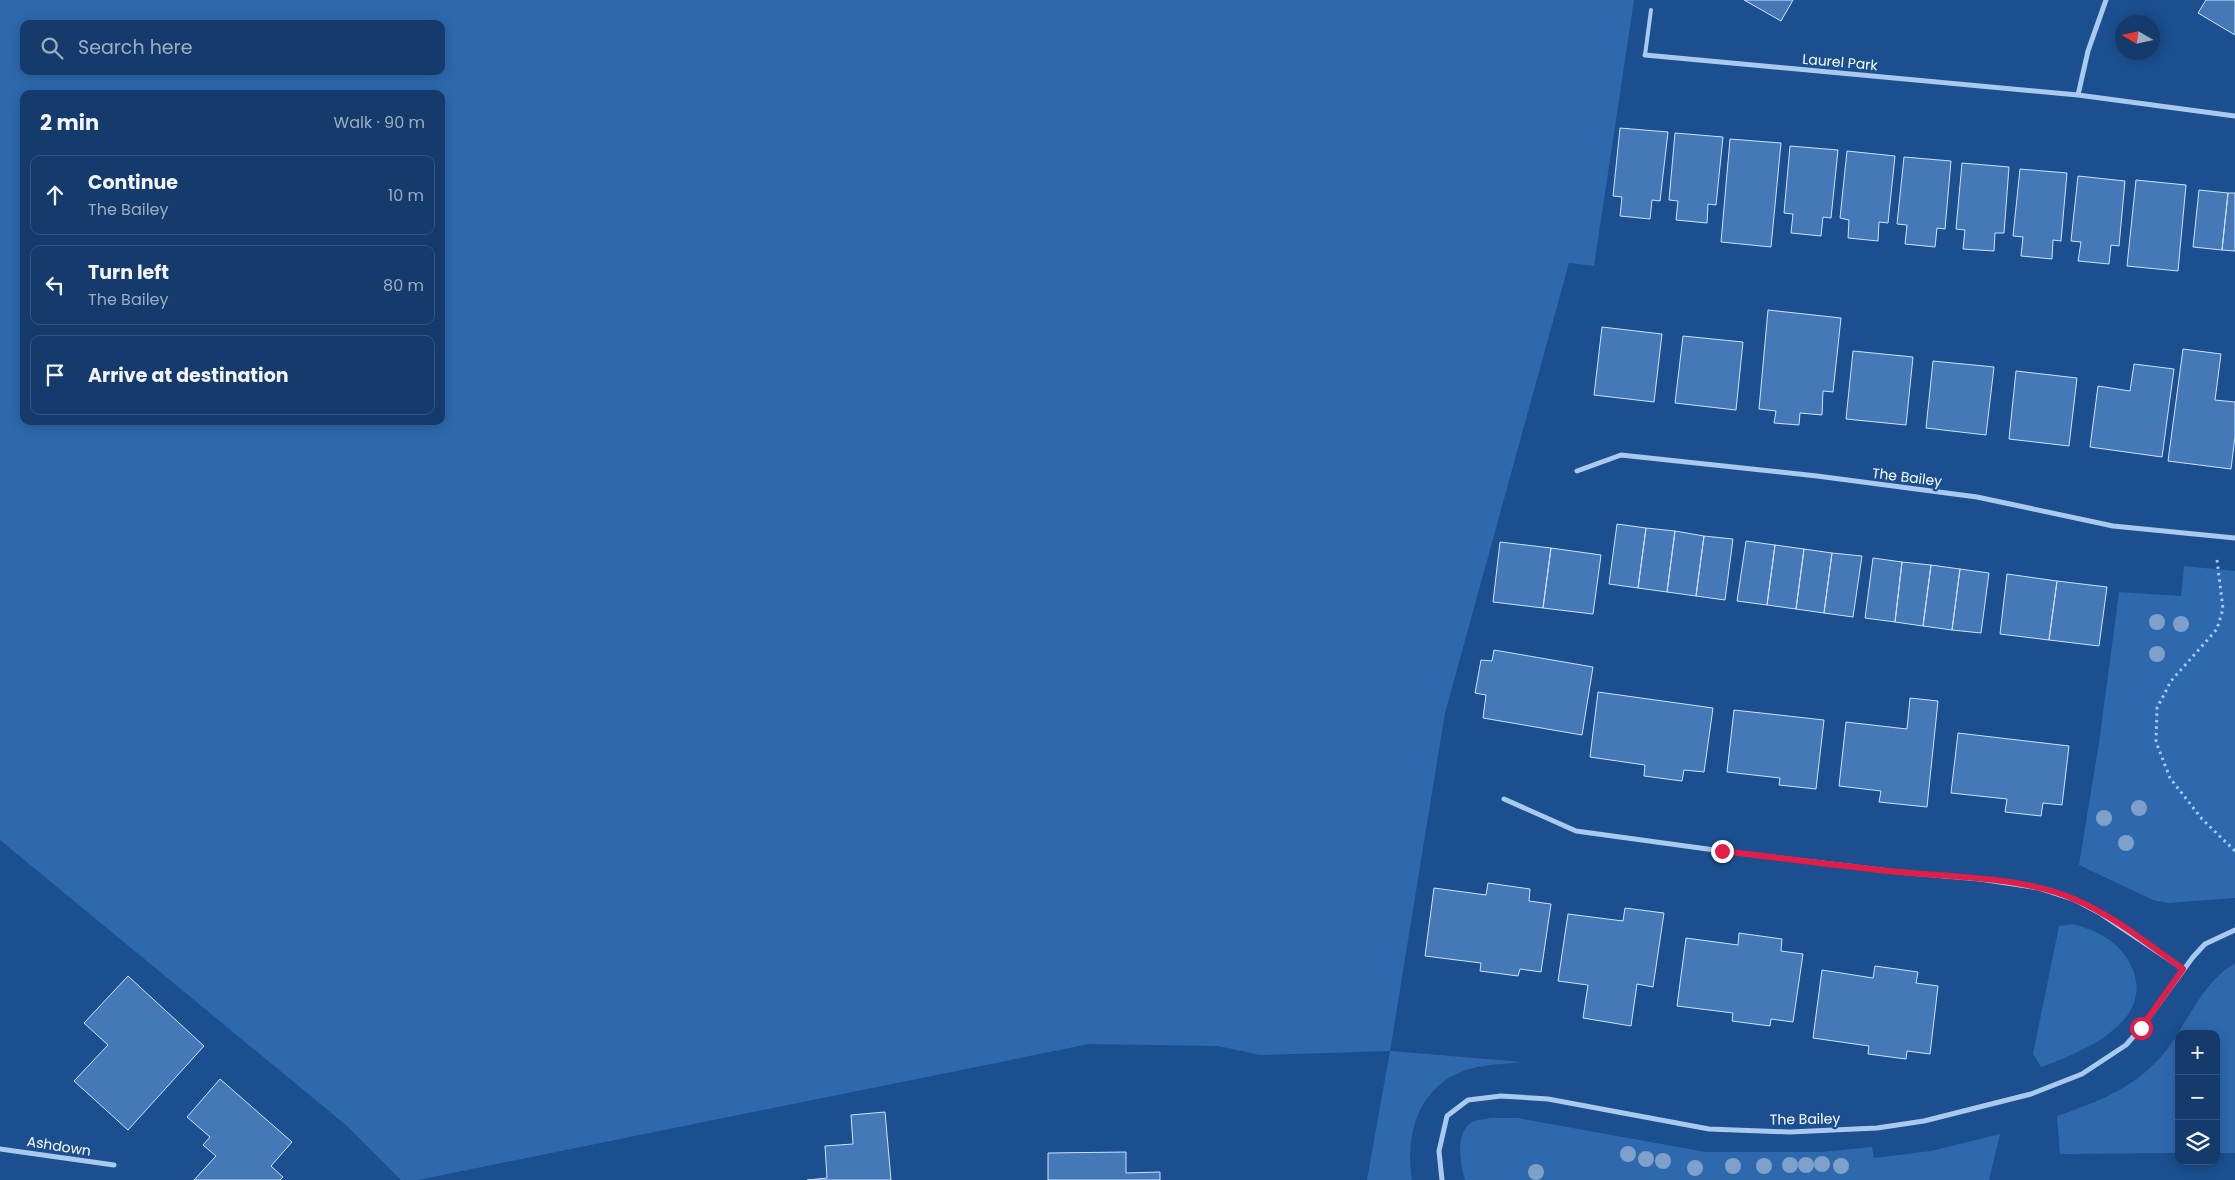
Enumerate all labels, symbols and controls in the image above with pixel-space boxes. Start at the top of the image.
north arrow [2115,15,2160,60]
search box [20,20,445,75]
icon: search [38,34,66,62]
text: Search here [78,34,192,61]
street label: Laurel Park [1801,49,1879,75]
text: 2 min [40,108,99,137]
text: Walk · 90 m [334,111,425,134]
text: Continue [88,169,178,196]
icon: ahead [41,181,69,209]
text: 10 m [388,184,424,207]
text: The Bailey [88,198,169,221]
text: Turn left [88,259,169,286]
icon: left [41,271,69,299]
text: 80 m [383,274,424,297]
text: The Bailey [88,288,169,311]
icon: arrive [41,361,69,389]
text: Arrive at destination [88,362,289,389]
street label: The Bailey [1871,463,1943,491]
route end [1711,840,1734,863]
route start [2130,1017,2153,1040]
map controls [2175,1030,2220,1165]
button: + [2175,1030,2220,1075]
button: − [2175,1075,2220,1120]
street label: The Bailey [1770,1108,1841,1130]
button: layers [2175,1120,2220,1165]
street label: Ashdown [26,1131,92,1161]

